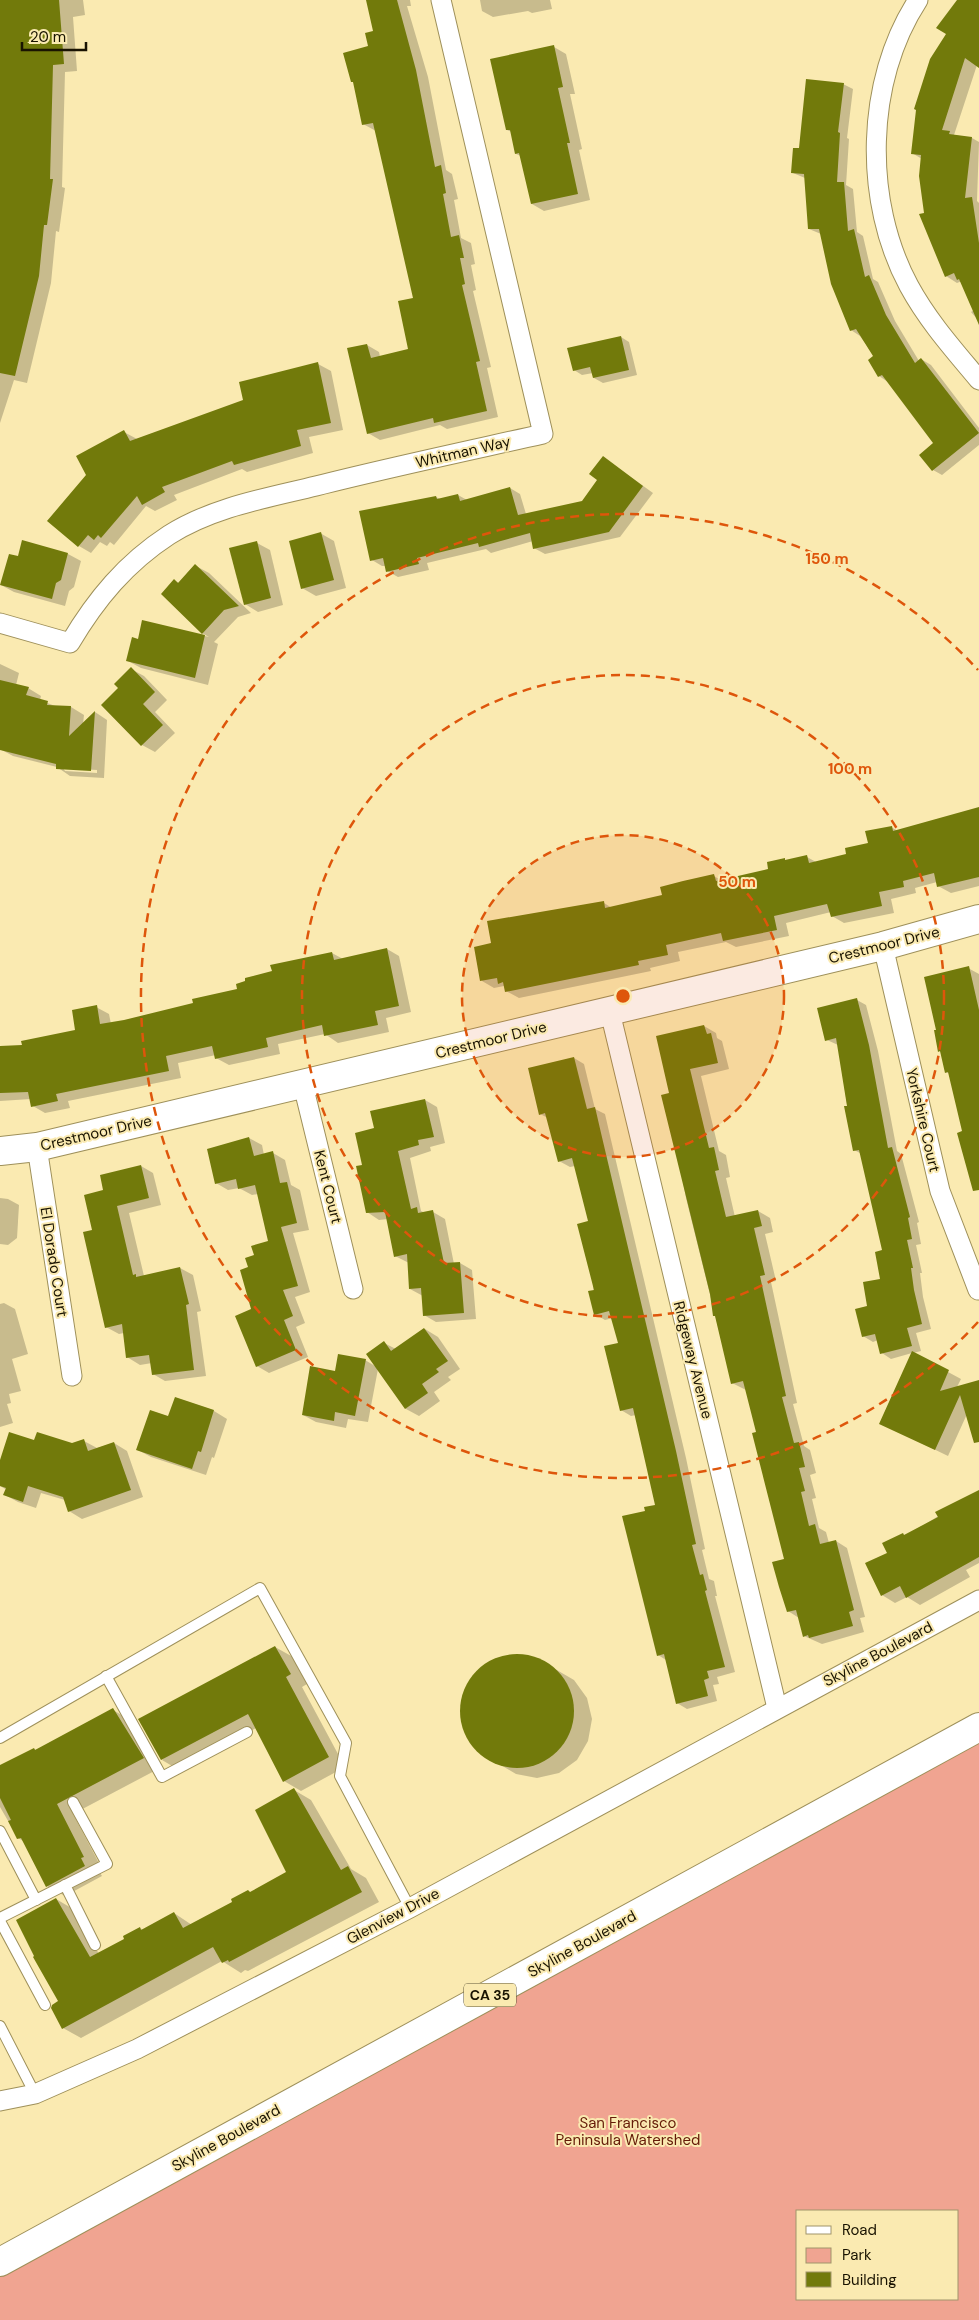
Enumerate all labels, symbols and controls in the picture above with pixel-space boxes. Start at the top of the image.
scale bar [22,20,86,52]
text: 20 m [30,27,66,47]
street label: Whitman Way [414,431,513,473]
text: 150 m [806,549,849,569]
text: 100 m [828,759,872,779]
text: 50 m [718,872,756,892]
street label: Crestmoor Drive [826,922,942,968]
centre of rings [614,987,632,1005]
street label: Crestmoor Drive [433,1017,549,1063]
street label: Yorkshire Court [901,1066,945,1174]
street label: Crestmoor Drive [38,1110,154,1156]
street label: Kent Court [309,1148,347,1226]
street label: El Dorado Court [35,1206,73,1318]
street label: Ridgeway Avenue [669,1299,717,1421]
street label: Skyline Boulevard [820,1617,936,1691]
street label: Glenview Drive [343,1883,443,1949]
street label: Skyline Boulevard [524,1906,640,1982]
road number: CA 35 [464,1984,516,2006]
street label: Skyline Boulevard [168,2100,284,2176]
park label: San Francisco Peninsula Watershed [556,2113,700,2150]
legend [796,2210,959,2300]
text: Road [842,2220,877,2240]
text: Park [842,2245,872,2265]
text: Building [842,2270,897,2290]

